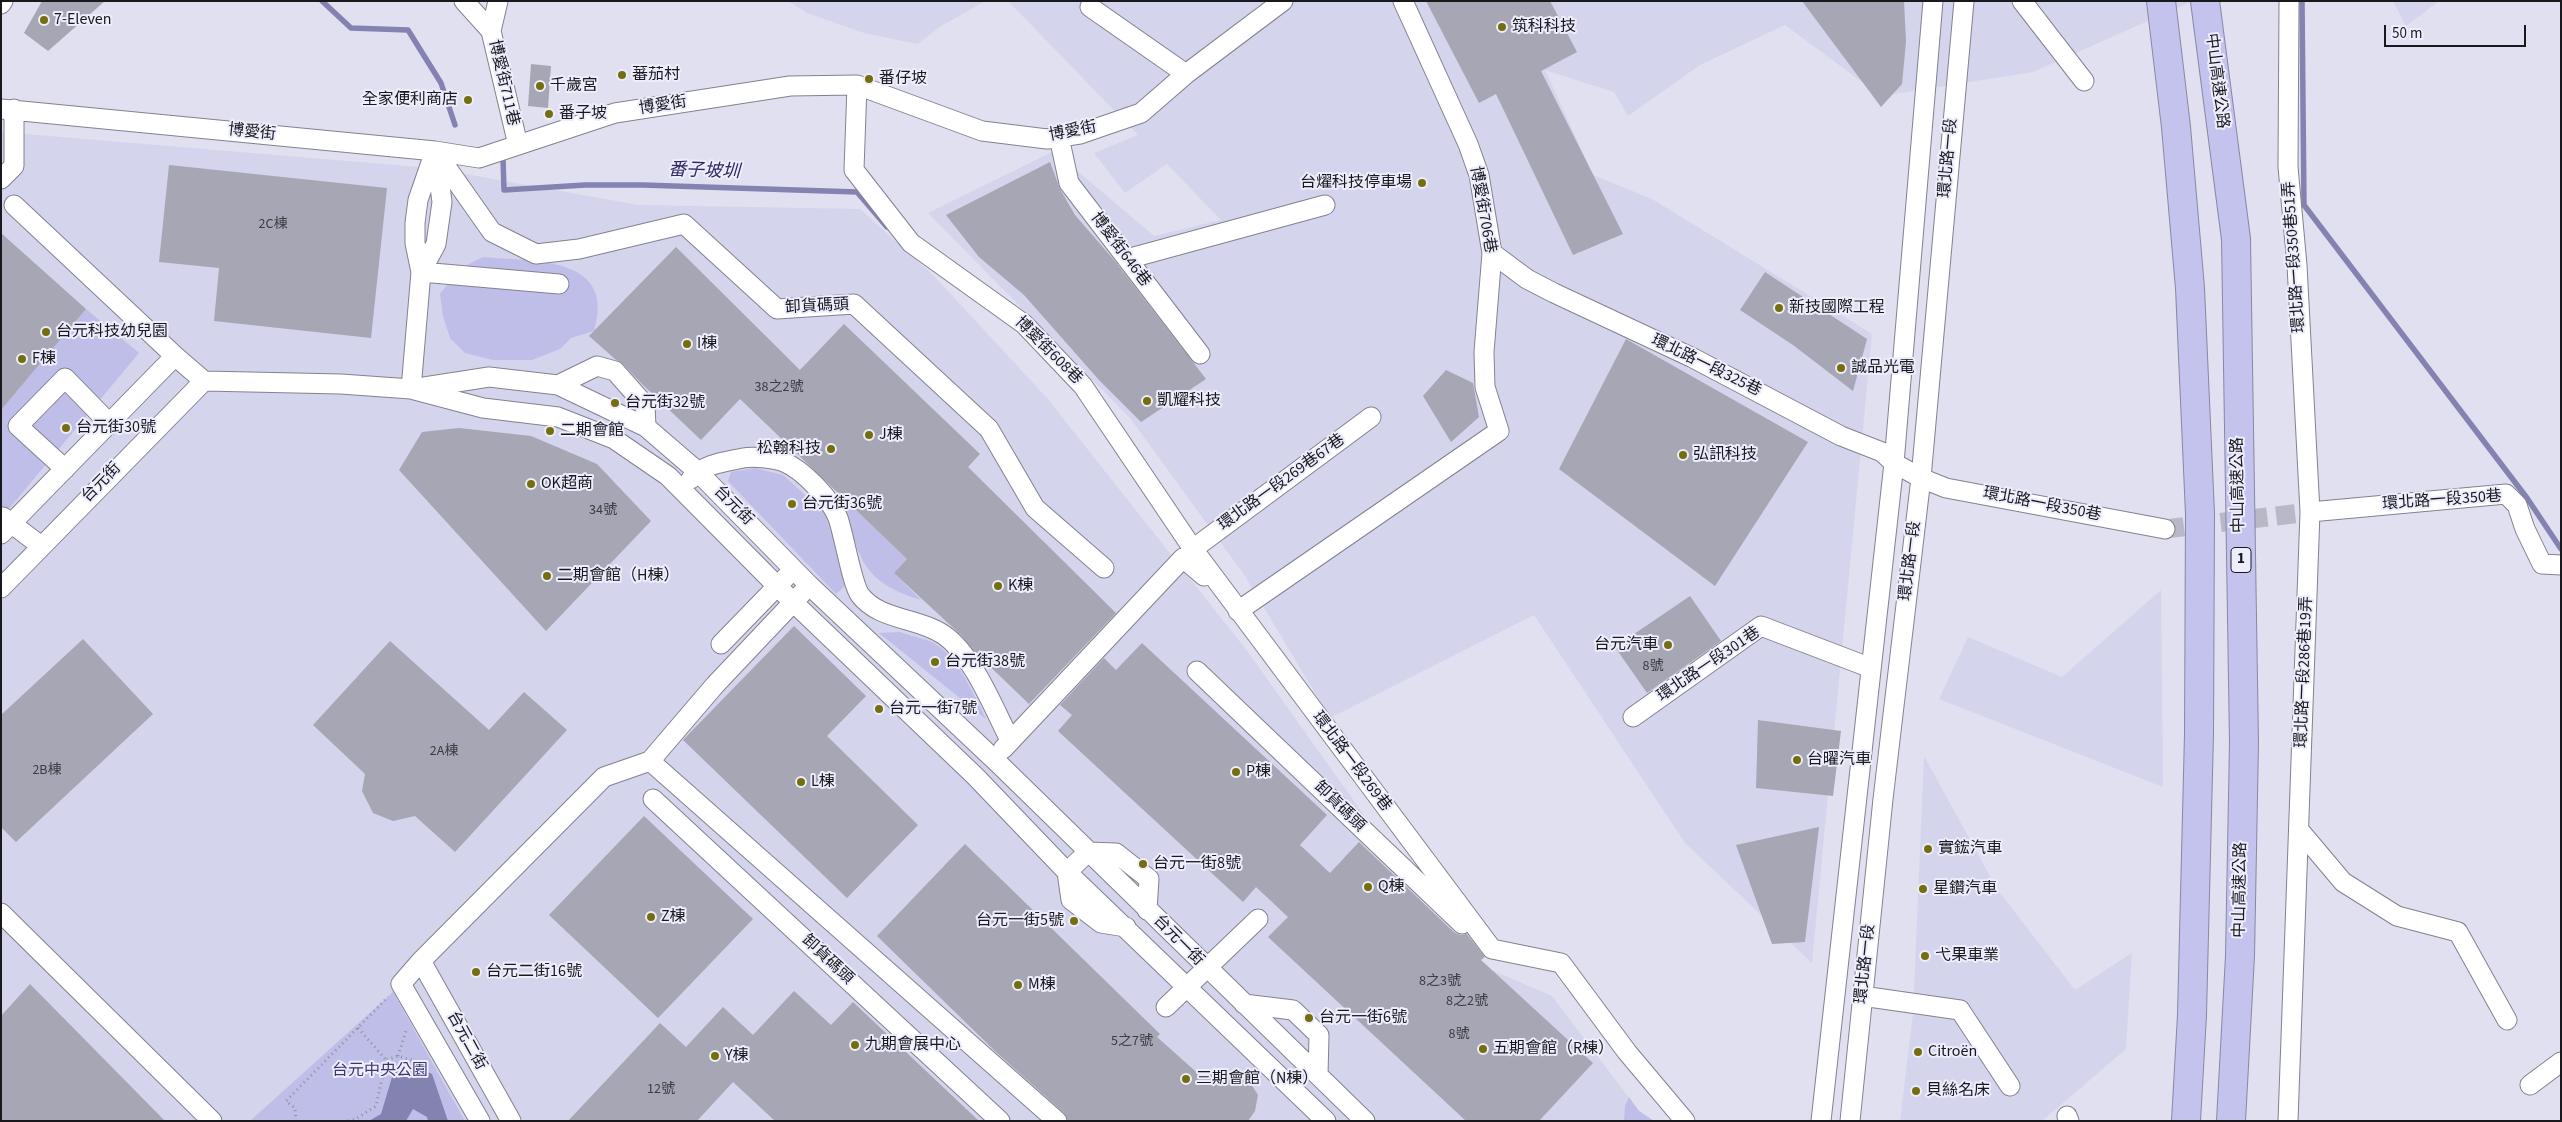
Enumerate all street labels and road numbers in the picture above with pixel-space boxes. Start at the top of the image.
street label: 中山高速公路 [2201,32,2231,130]
street label: 博愛街711巷 [484,38,522,128]
street label: 博愛街 [638,93,688,119]
street label: 環北路一段 [1936,117,1962,199]
street label: 博愛街 [1048,118,1098,146]
street label: 博愛街 [227,121,277,145]
street label: 博愛街706巷 [1465,165,1499,255]
street label: 環北路一段350巷51弄 [2280,181,2310,333]
street label: 博愛街646巷 [1086,209,1154,291]
street label: 卸貨碼頭 [785,296,849,318]
street label: 博愛街608巷 [1010,313,1086,389]
street label: 環北路一段325巷 [1648,331,1764,401]
street label: 環北路一段269巷67巷 [1215,431,1349,535]
street label: 中山高速公路 [2229,437,2249,533]
street label: 台元街 [78,459,126,507]
street label: 台元街 [709,482,757,530]
street label: 環北路一段350巷 [1981,484,2103,526]
street label: 環北路一段350巷 [2382,487,2502,515]
street label: 環北路一段 [1897,520,1925,602]
road number: 1 [2231,548,2251,572]
street label: 環北路一段286巷19弄 [2293,596,2317,748]
street label: 環北路一段301巷 [1654,624,1764,706]
street label: 環北路一段269巷 [1307,708,1395,816]
street label: 卸貨碼頭 [1309,778,1369,836]
street label: 中山高速公路 [2231,842,2251,938]
street label: 台元一街 [1149,912,1207,970]
street label: 環北路一段 [1852,923,1880,1005]
street label: 卸貨碼頭 [797,931,857,989]
street label: 台元二街 [442,1008,490,1074]

